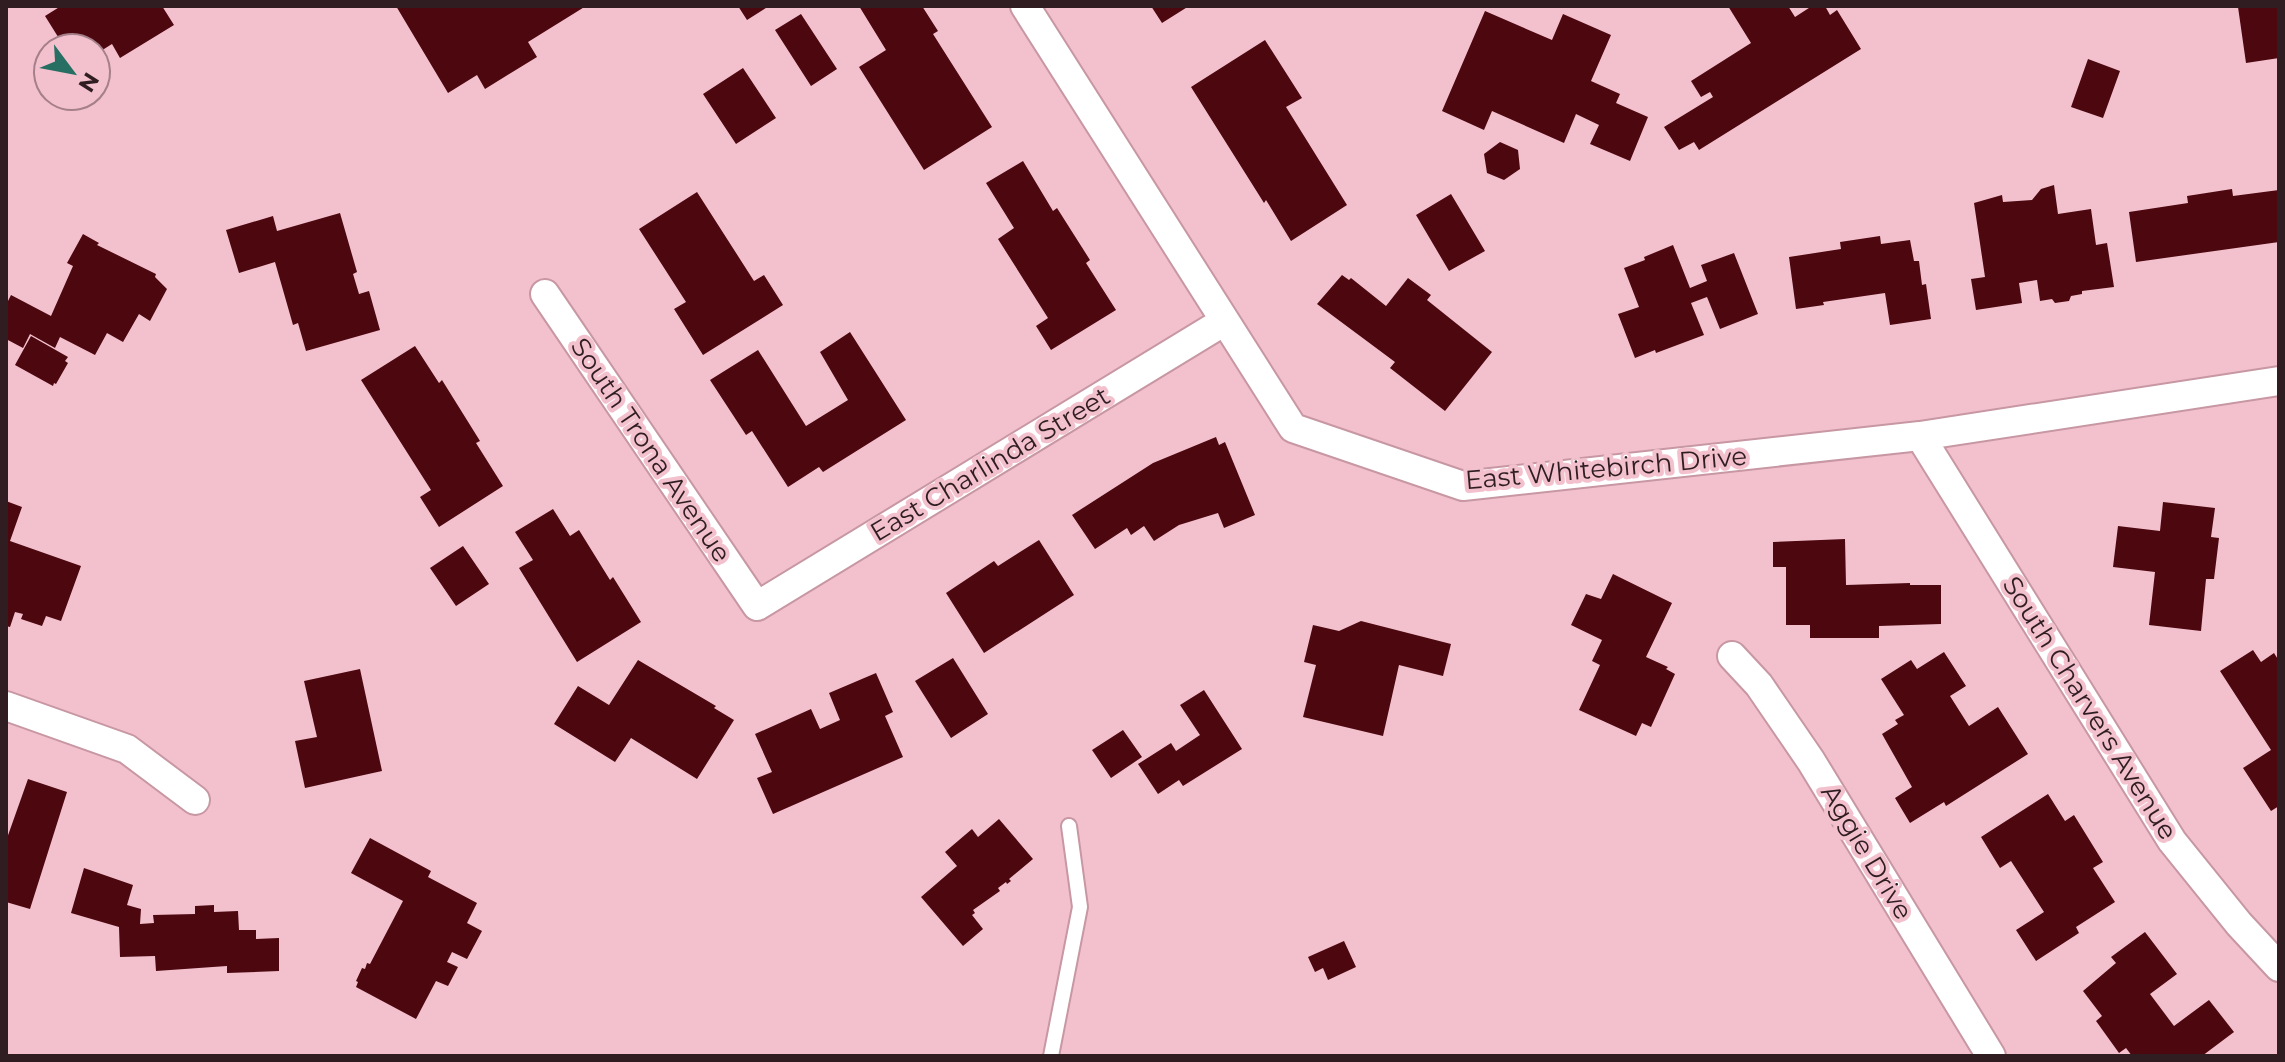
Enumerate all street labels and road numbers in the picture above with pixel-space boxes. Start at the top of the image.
street label: South Trona Avenue [564,332,738,568]
street label: East Charlinda Street [864,380,1116,548]
street label: East Whitebirch Drive [1464,440,1748,496]
street label: South Charvers Avenue [1996,570,2184,846]
street label: Aggie Drive [1814,779,1920,925]

